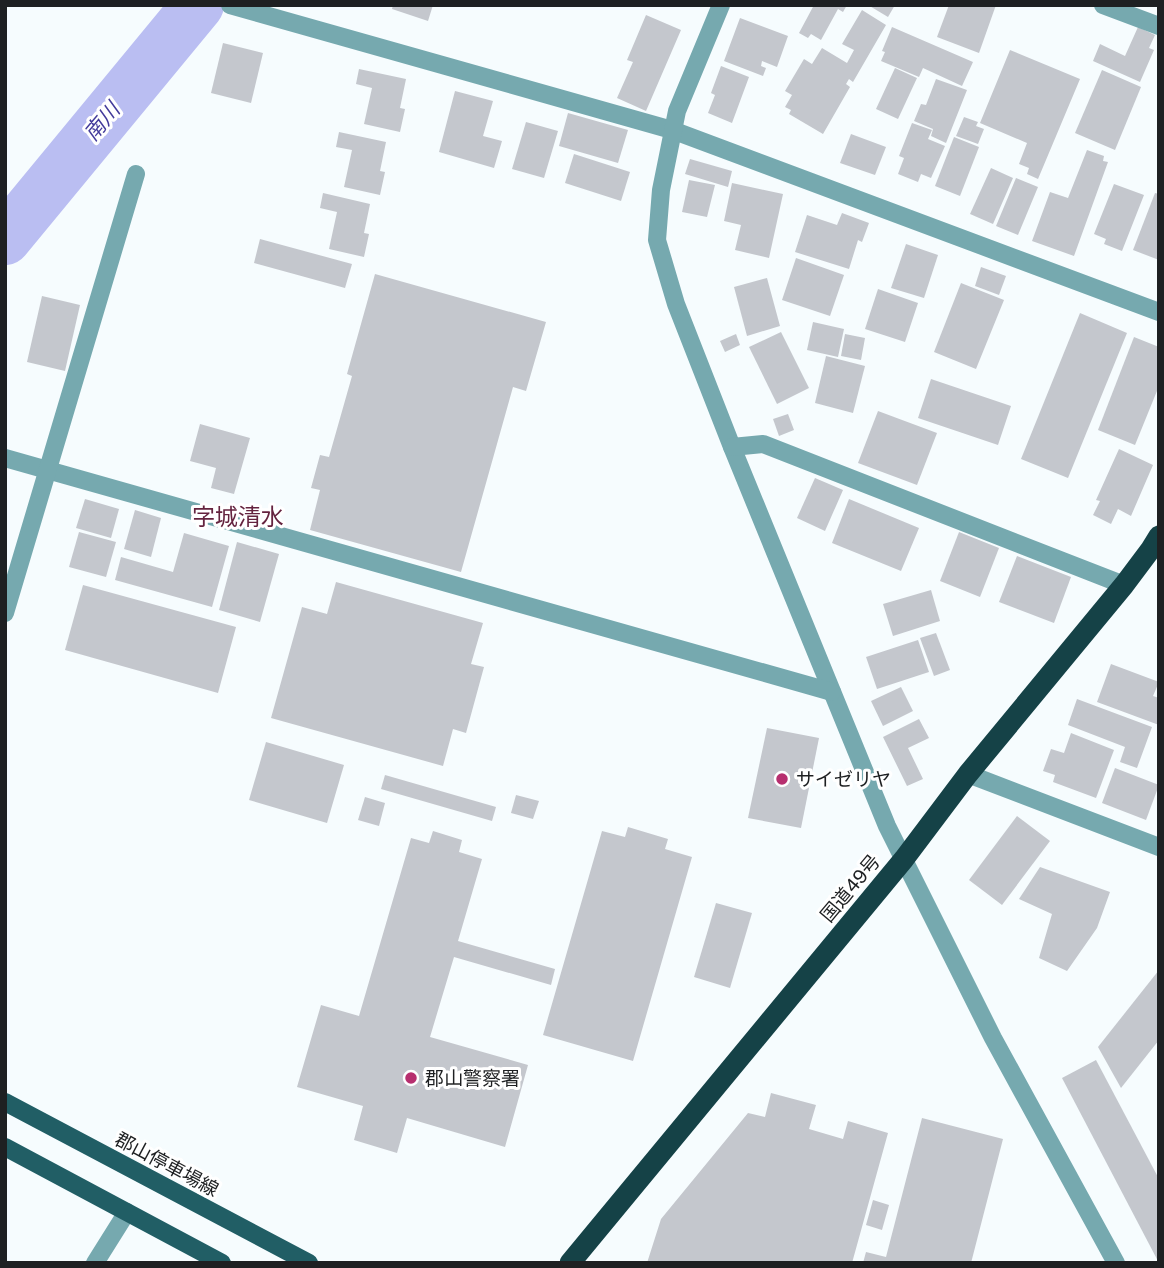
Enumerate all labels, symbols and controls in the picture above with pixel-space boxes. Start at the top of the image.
water label: 南川 [79,96,126,146]
district label: 字城清水 [192,503,284,530]
place label: サイゼリヤ [796,768,891,790]
marker: サイゼリヤ [774,771,790,787]
street label: 国道49号 [816,850,884,926]
place label: 郡山警察署 [425,1067,520,1089]
marker: 郡山警察署 [403,1070,419,1086]
street label: 郡山停車場線 [112,1128,222,1200]

